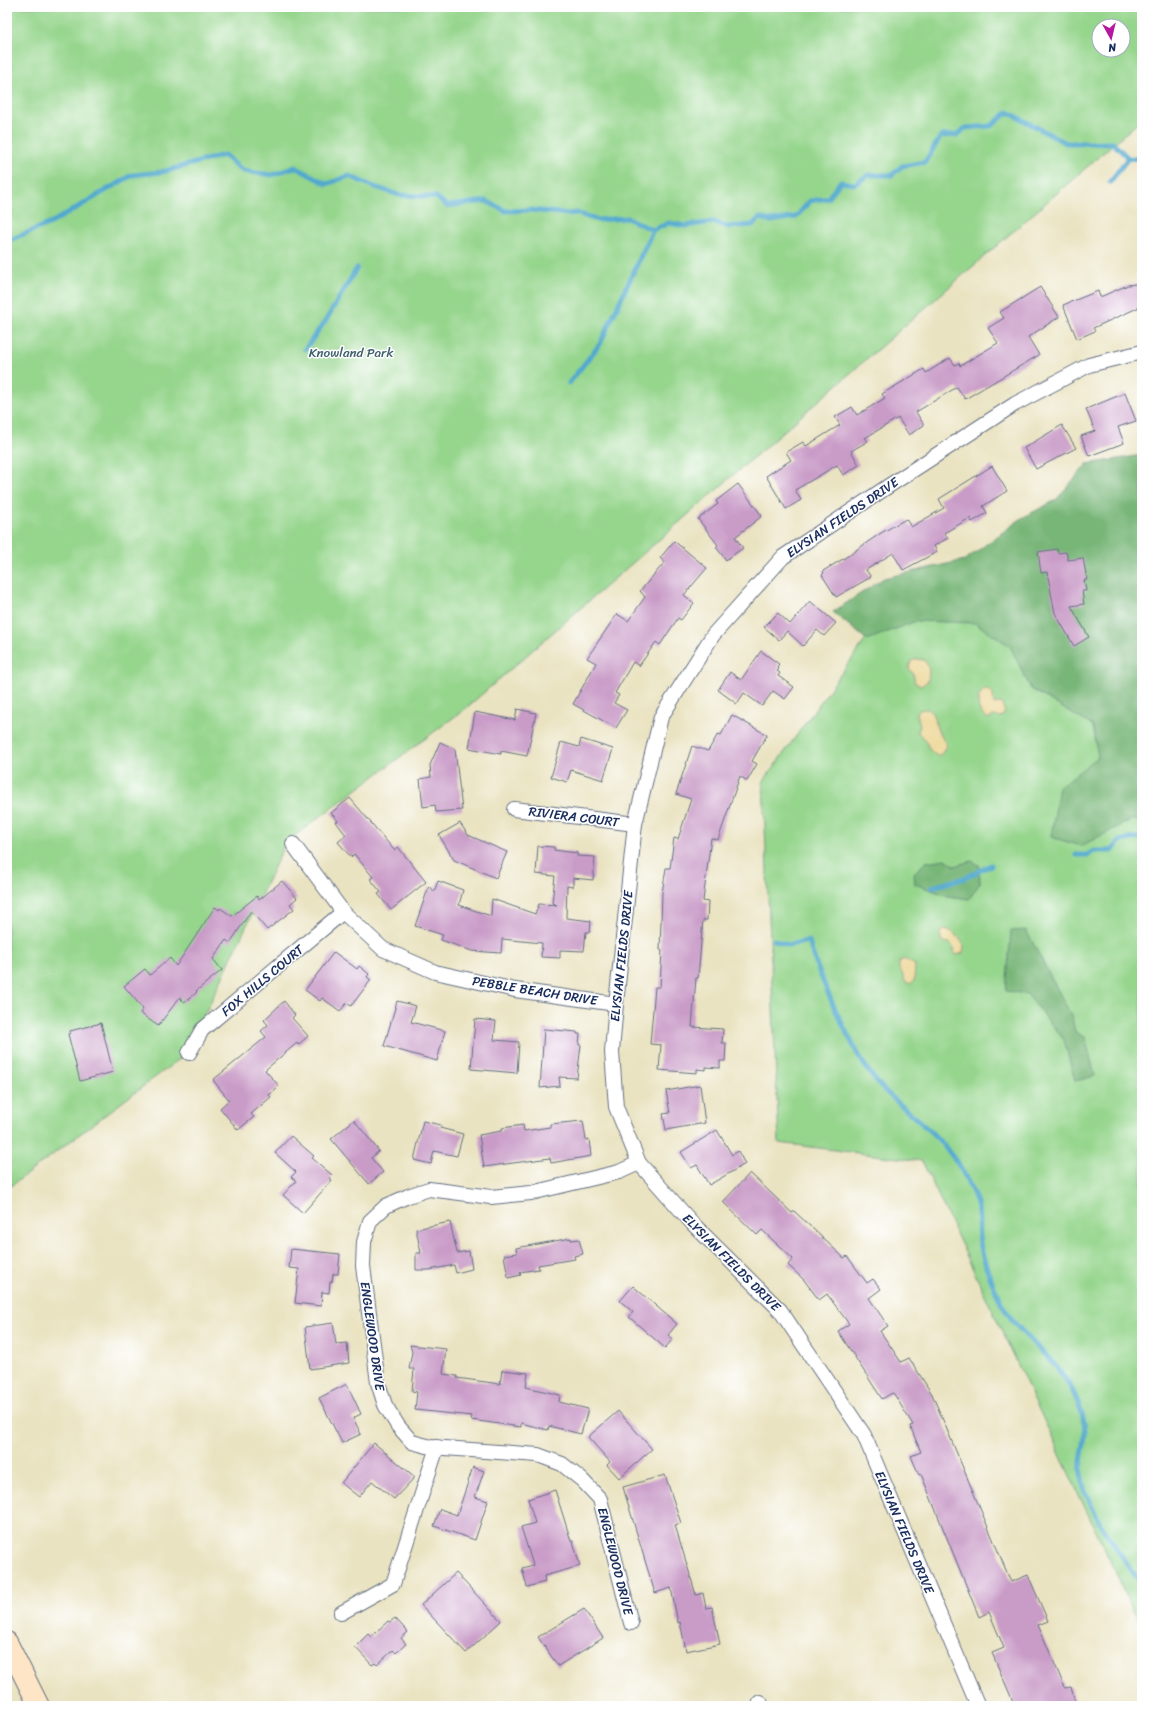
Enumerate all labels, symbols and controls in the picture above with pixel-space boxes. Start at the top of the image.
north arrow [1091,18,1131,58]
text: N [1107,37,1118,57]
park label: Knowland Park [309,341,393,364]
street label: ELYSIAN FIELDS DRIVE [781,471,904,564]
street label: RIVIERA COURT [527,800,622,834]
street label: ELYSIAN FIELDS DRIVE [603,889,640,1023]
street label: FOX HILLS COURT [216,938,310,1022]
street label: PEBBLE BEACH DRIVE [471,969,600,1012]
street label: ELYSIAN FIELDS DRIVE [677,1208,787,1318]
street label: ENGLEWOOD DRIVE [353,1280,392,1393]
street label: ELYSIAN FIELDS DRIVE [868,1467,941,1598]
street label: ENGLEWOOD DRIVE [591,1505,640,1618]

